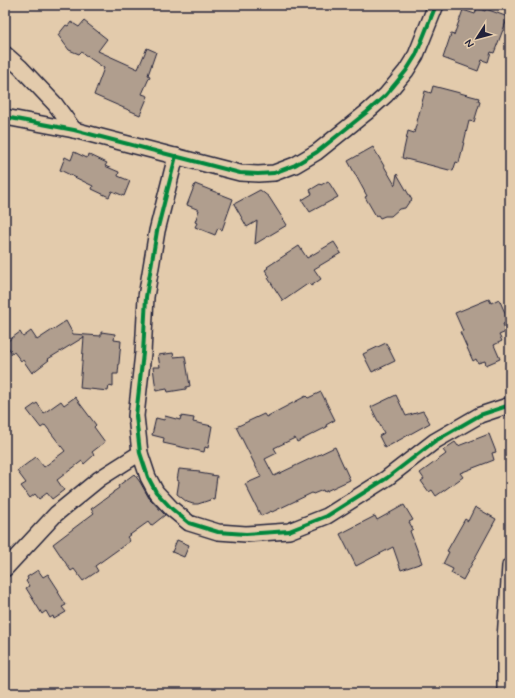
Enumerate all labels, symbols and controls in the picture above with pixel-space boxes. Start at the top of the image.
north arrow [457,18,497,58]
text: N [462,36,478,50]

